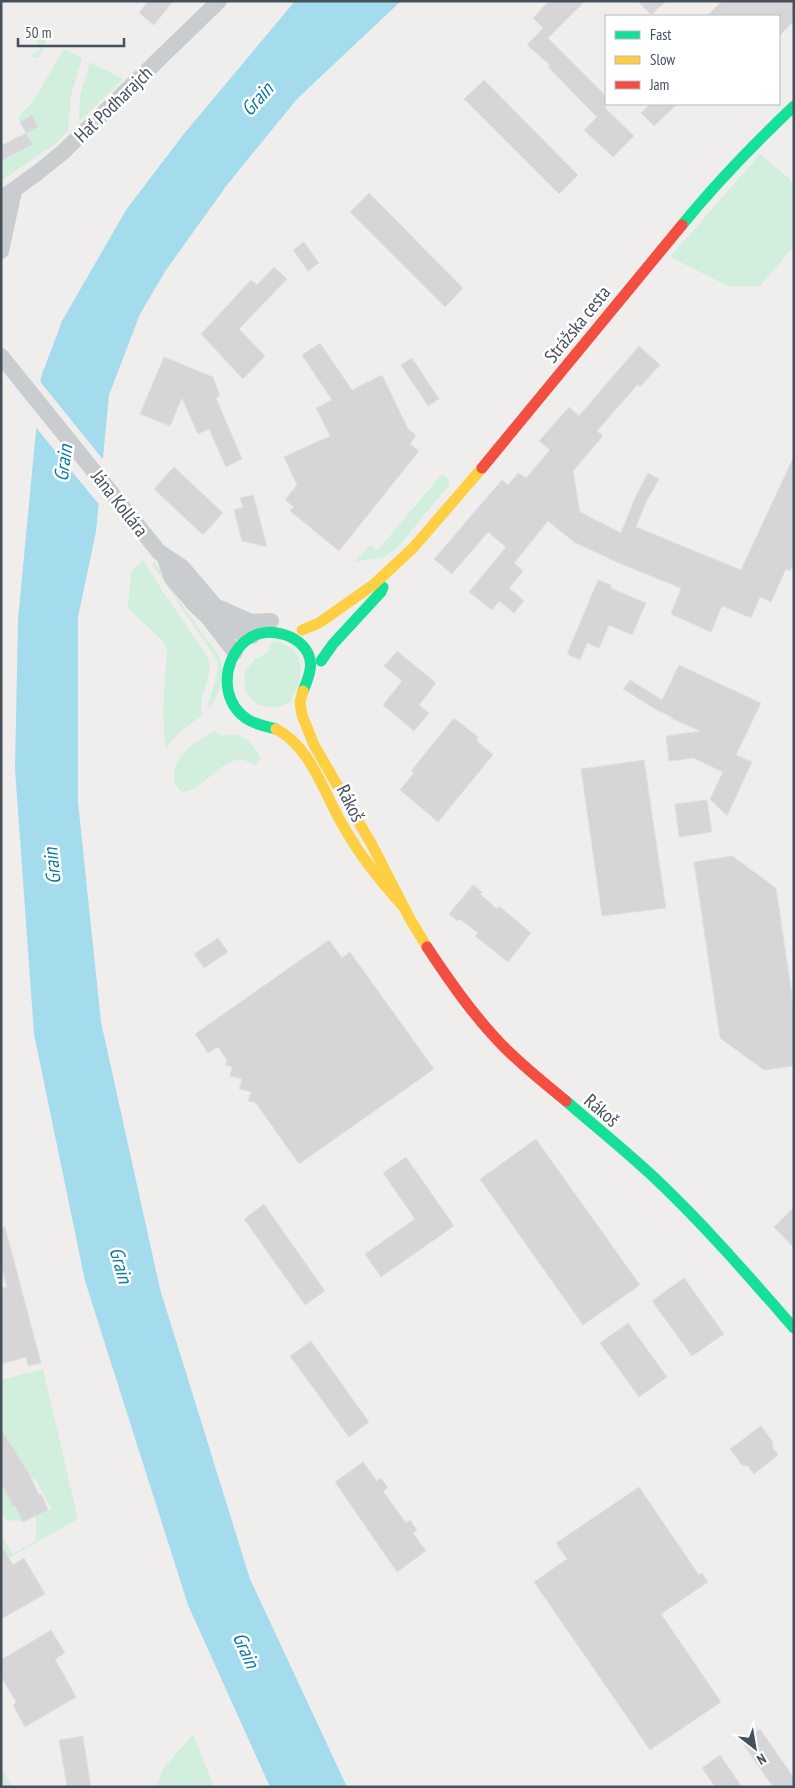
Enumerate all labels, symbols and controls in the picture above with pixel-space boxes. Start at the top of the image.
scale bar [18,15,124,47]
legend [605,15,780,105]
text: 50 m [25,23,51,42]
text: Fast [650,25,671,44]
text: Slow [650,50,675,69]
street label: Hať Podharajch [69,61,157,147]
text: Jam [649,75,669,94]
water label: Grain [235,76,280,121]
street label: Strážska cesta [539,281,615,367]
water label: Grain [48,442,79,483]
street label: Jána Kollára [86,464,154,541]
street label: Rákoš [332,780,370,826]
water label: Grain [37,845,67,885]
street label: Rákoš [580,1088,624,1132]
water label: Grain [103,1244,139,1287]
water label: Grain [227,1628,266,1673]
north arrow [730,1723,780,1773]
text: N [754,1749,770,1769]

